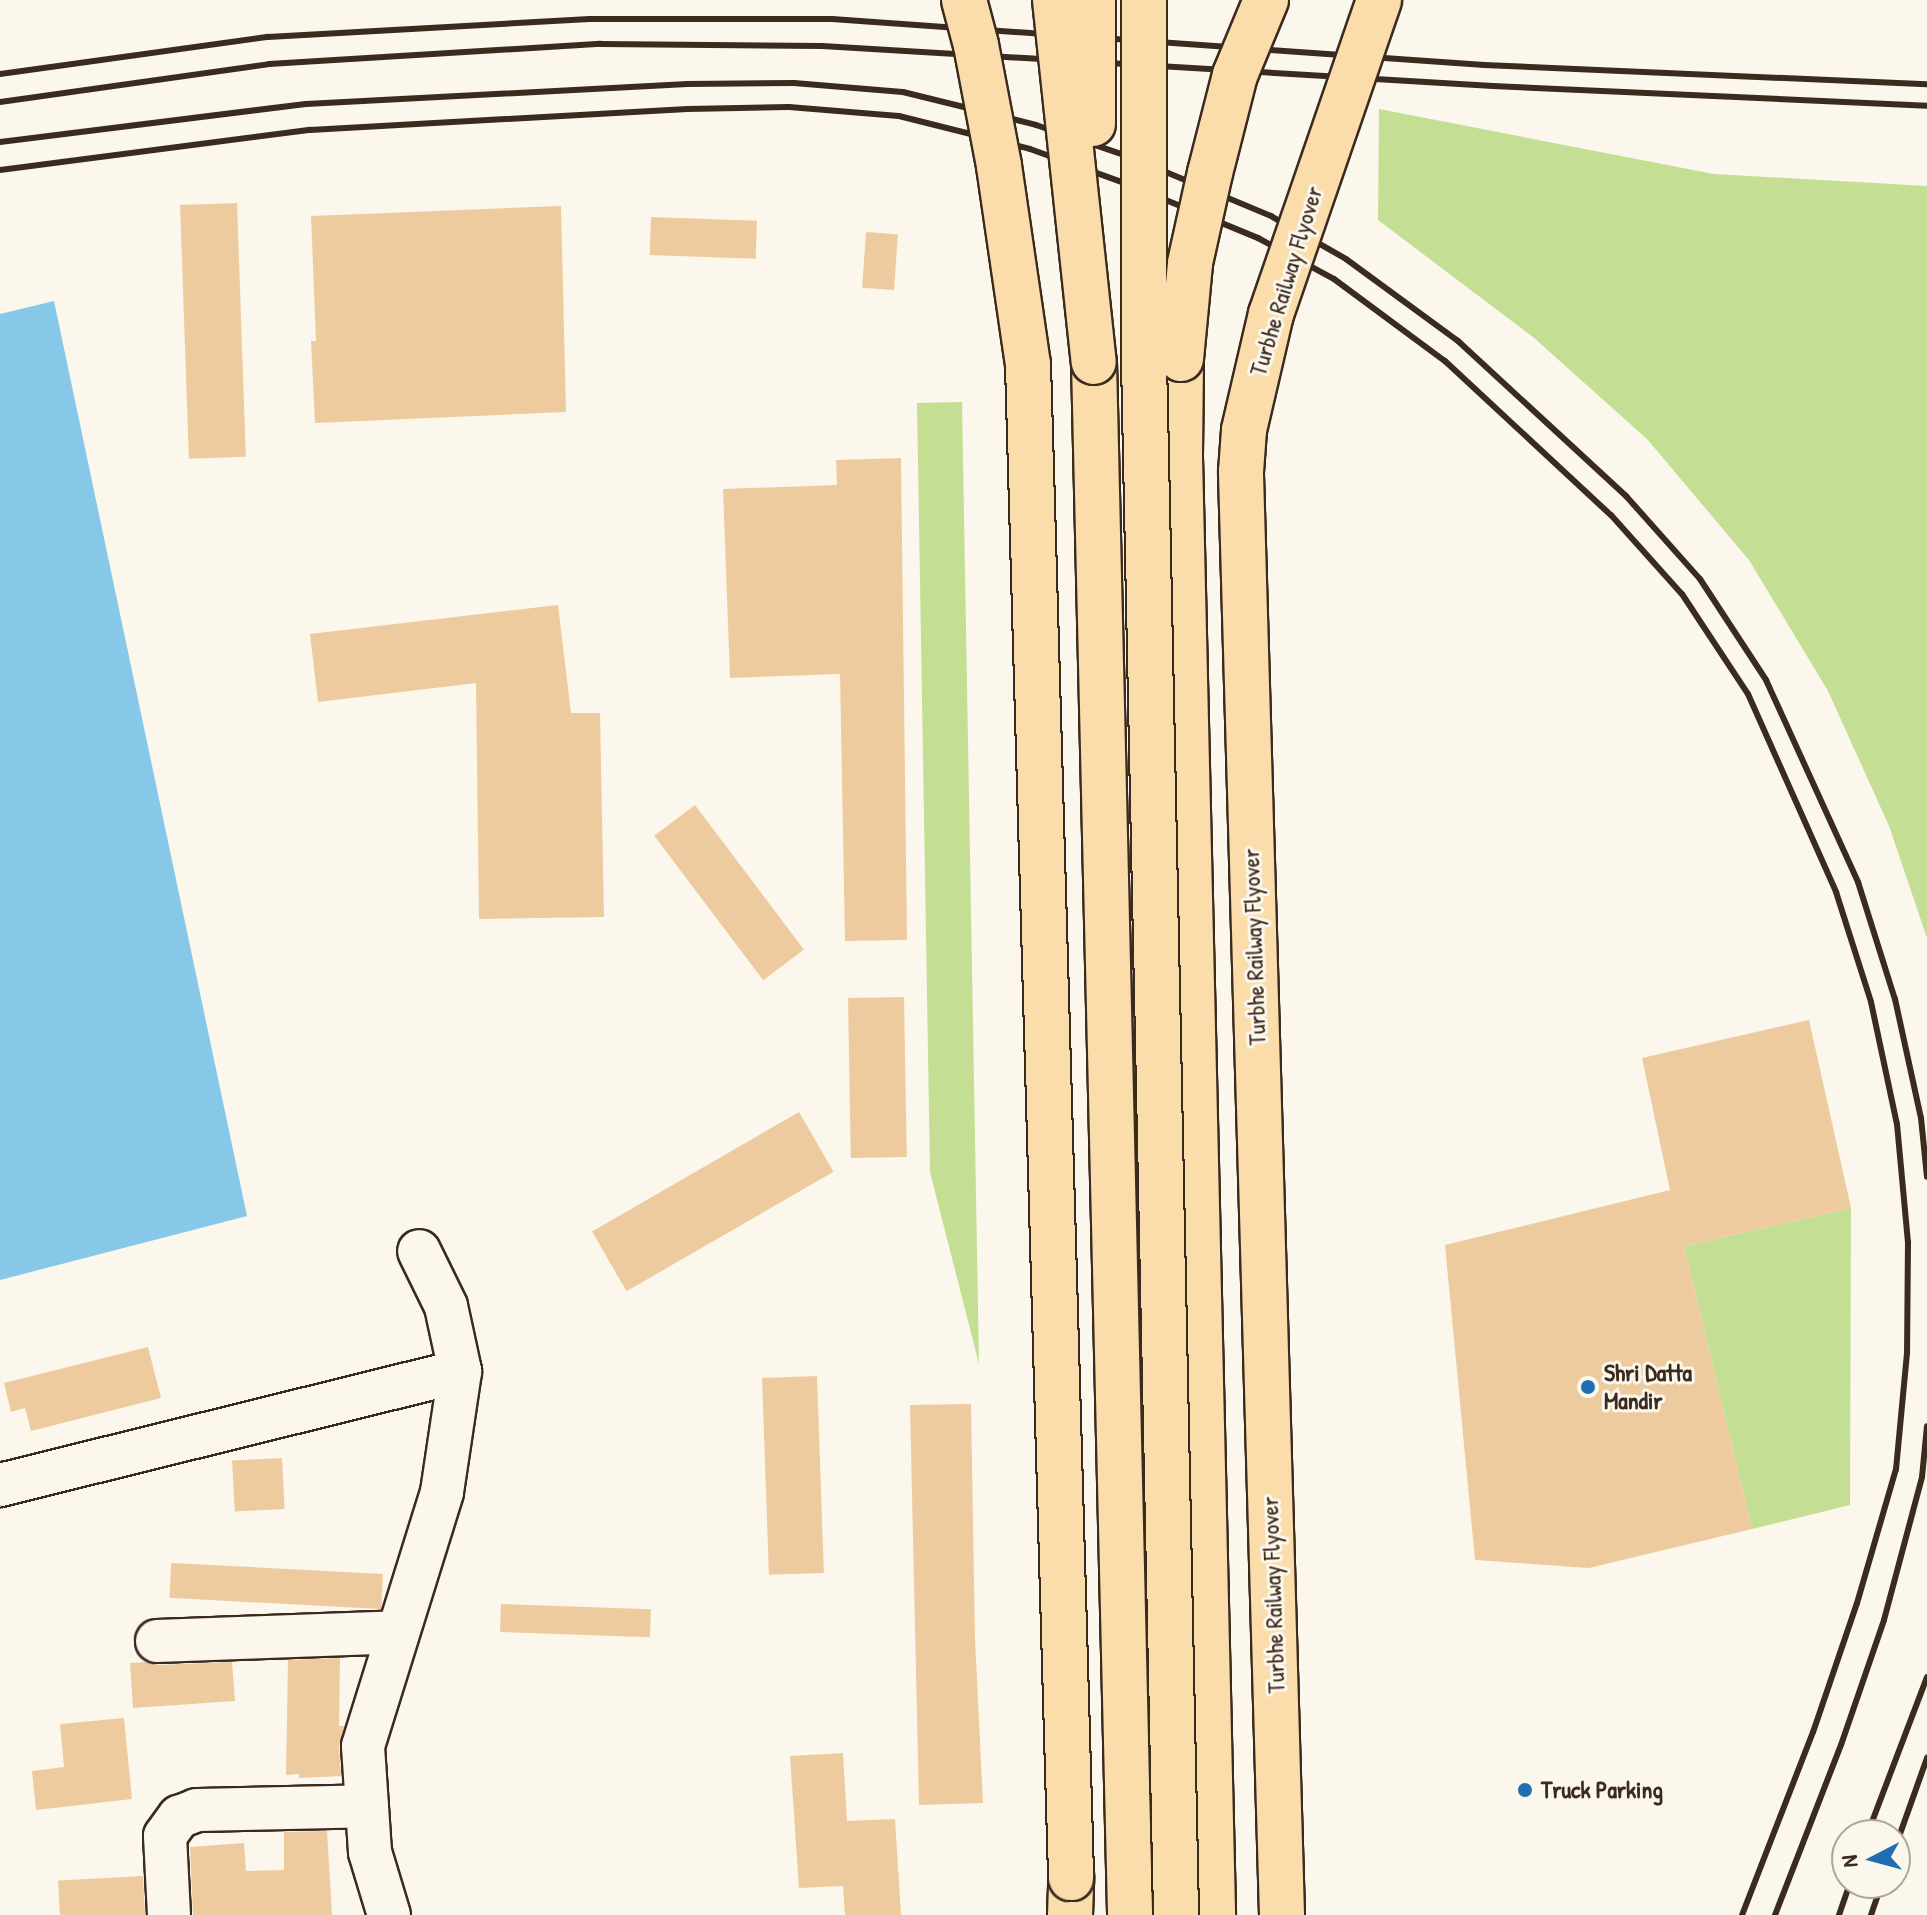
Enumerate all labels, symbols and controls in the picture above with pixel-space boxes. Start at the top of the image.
street label: Turbhe Railway Flyover [1243,183,1329,379]
street label: Turbhe Railway Flyover [1236,848,1272,1046]
place label: Shri Datta Mandir [1604,1359,1692,1415]
marker: Shri Datta Mandir [1579,1378,1597,1396]
street label: Turbhe Railway Flyover [1255,1496,1291,1694]
place label: Truck Parking [1541,1776,1663,1804]
marker: Truck Parking [1516,1781,1534,1799]
north arrow [1831,1819,1911,1899]
text: N [1834,1854,1865,1869]

